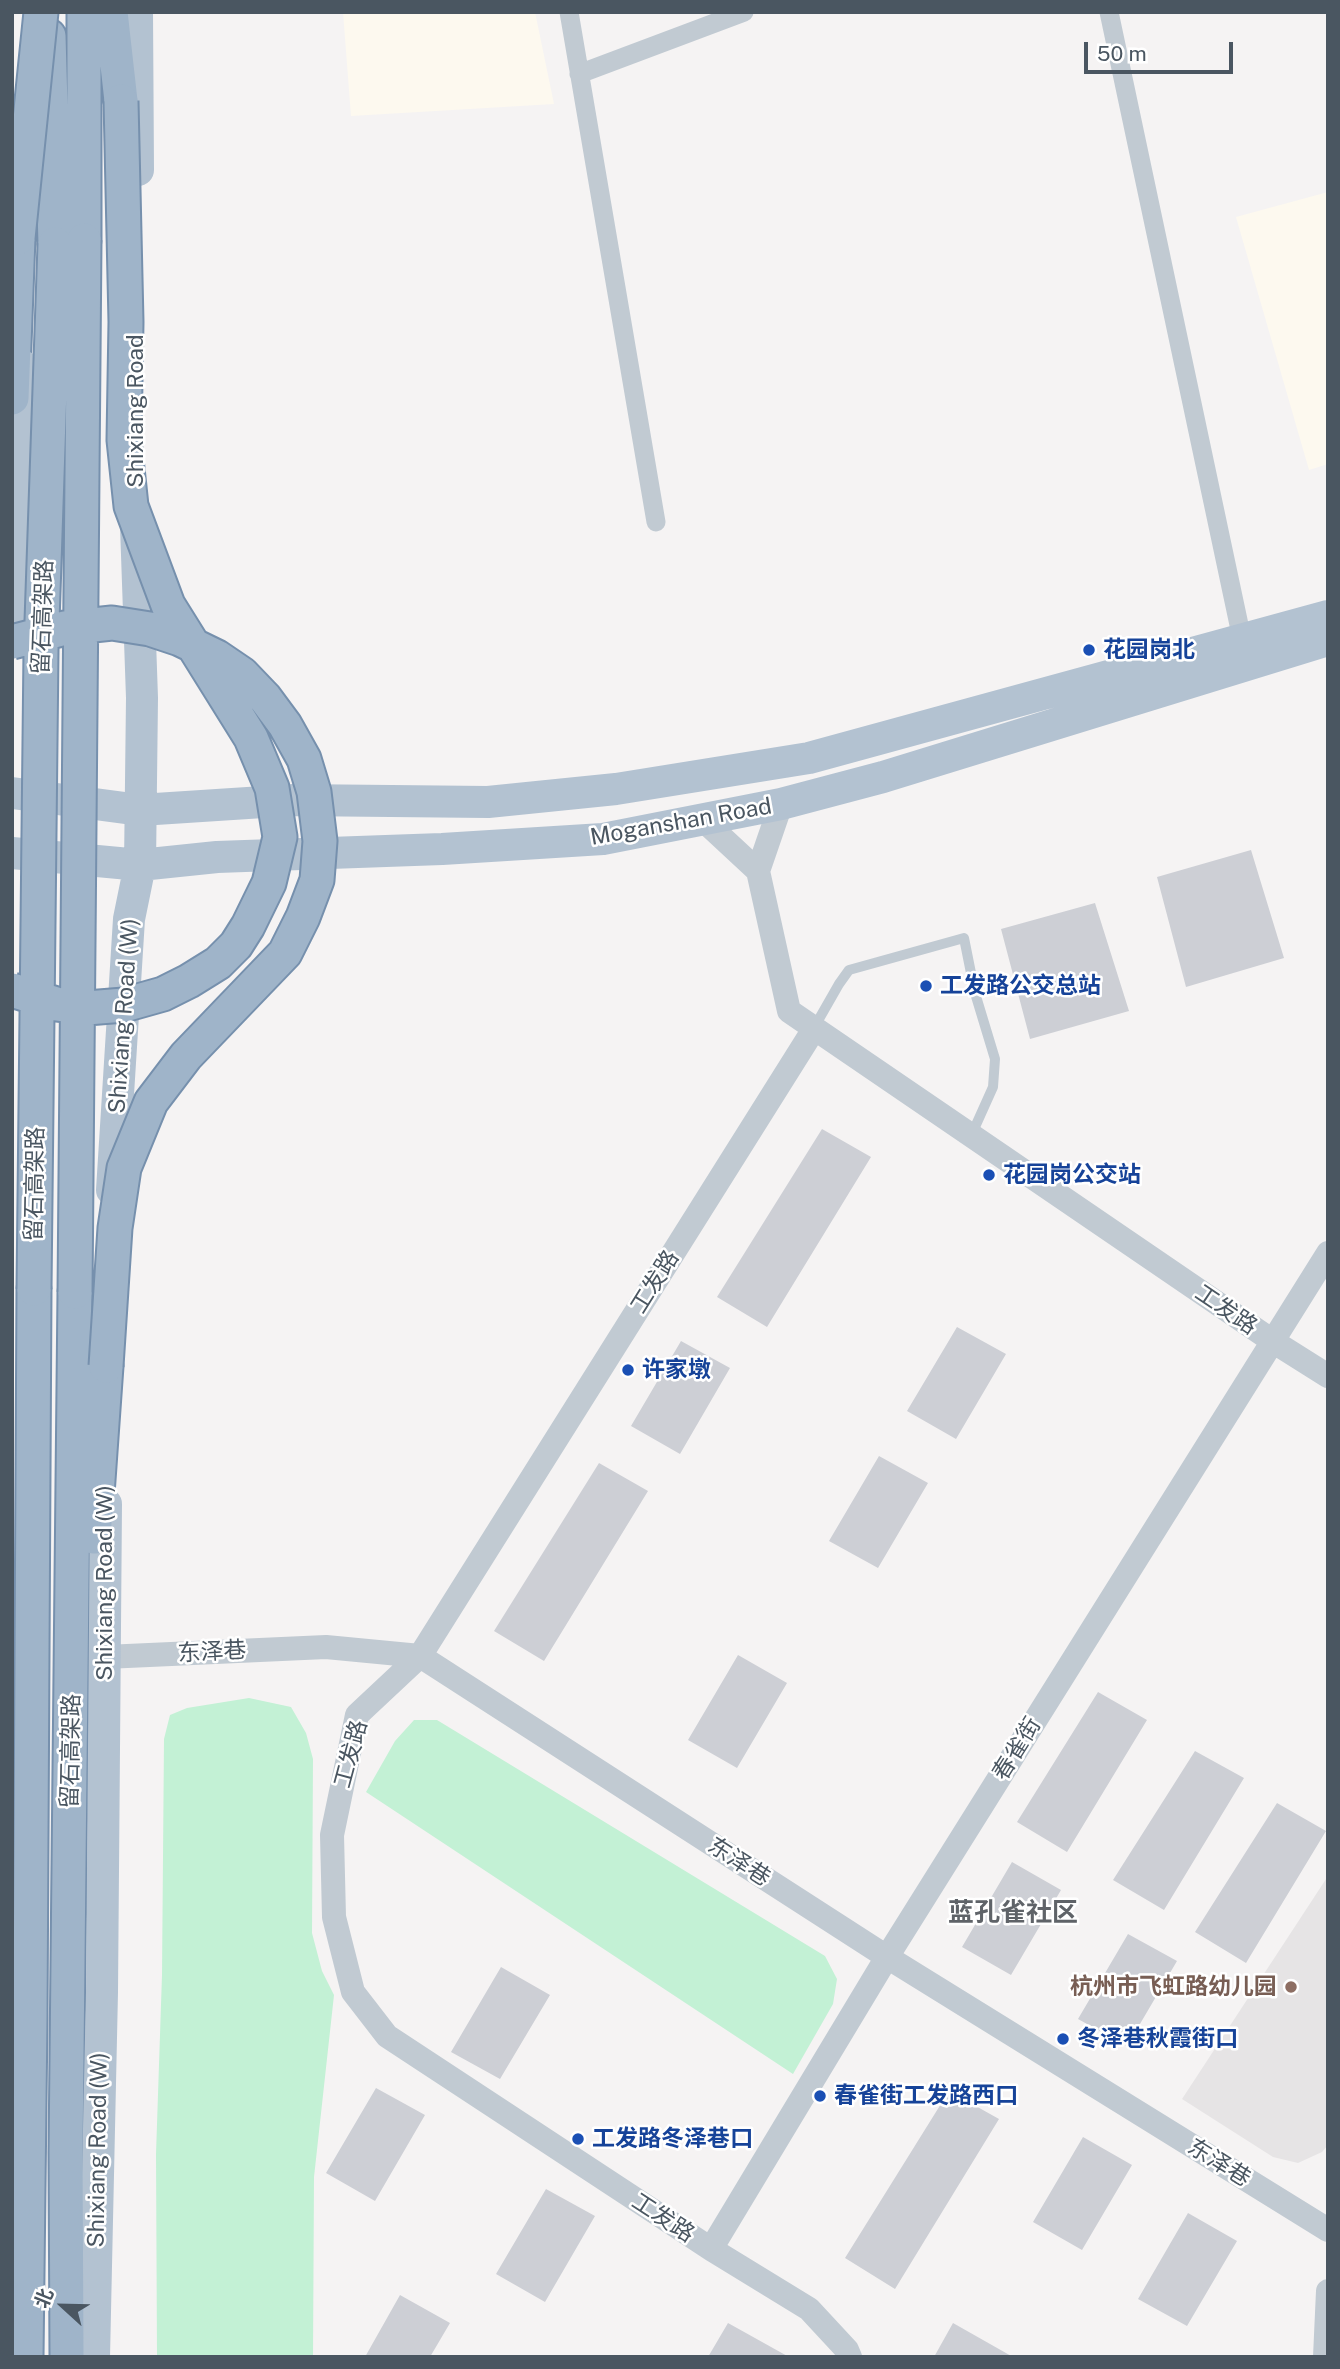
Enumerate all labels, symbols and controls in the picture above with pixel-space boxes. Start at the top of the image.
scale bar [1088,28,1237,72]
text: 50 m [1097,41,1147,66]
street label: Shixiang Road [122,334,150,488]
street label: 留石高架路 [27,559,59,675]
place label: 花园岗北 [1103,636,1195,664]
marker: 花园岗北 [1081,642,1097,658]
street label: Moganshan Road [588,792,774,852]
street label: Shixiang Road (W) [103,918,145,1114]
place label: 工发路公交总站 [940,972,1101,1000]
marker: 工发路公交总站 [918,978,934,994]
street label: 留石高架路 [20,1126,50,1242]
place label: 花园岗公交站 [1003,1161,1141,1189]
marker: 花园岗公交站 [981,1167,997,1183]
street label: 工发路 [625,1245,685,1319]
street label: 工发路 [1190,1279,1262,1341]
place label: 许家墩 [642,1356,711,1384]
marker: 许家墩 [620,1362,636,1378]
street label: Shixiang Road (W) [91,1485,119,1681]
street label: 东泽巷 [177,1636,247,1668]
street label: 留石高架路 [56,1693,86,1809]
street label: 春雀街 [987,1712,1047,1786]
street label: 工发路 [329,1717,373,1791]
street label: 东泽巷 [703,1832,775,1892]
district label: 蓝孔雀社区 [948,1897,1078,1929]
place label: 杭州市飞虹路幼儿园 [1070,1973,1277,2001]
marker: 杭州市飞虹路幼儿园 [1283,1979,1299,1995]
place label: 冬泽巷秋霞街口 [1077,2025,1238,2053]
marker: 冬泽巷秋霞街口 [1055,2031,1071,2047]
street label: Shixiang Road (W) [82,2052,114,2248]
place label: 春雀街工发路西口 [834,2082,1018,2110]
marker: 春雀街工发路西口 [812,2088,828,2104]
place label: 工发路冬泽巷口 [592,2125,753,2153]
marker: 工发路冬泽巷口 [570,2131,586,2147]
street label: 东泽巷 [1182,2133,1256,2193]
street label: 工发路 [627,2188,699,2248]
north arrow [28,2271,98,2341]
text: 北 [30,2285,57,2311]

